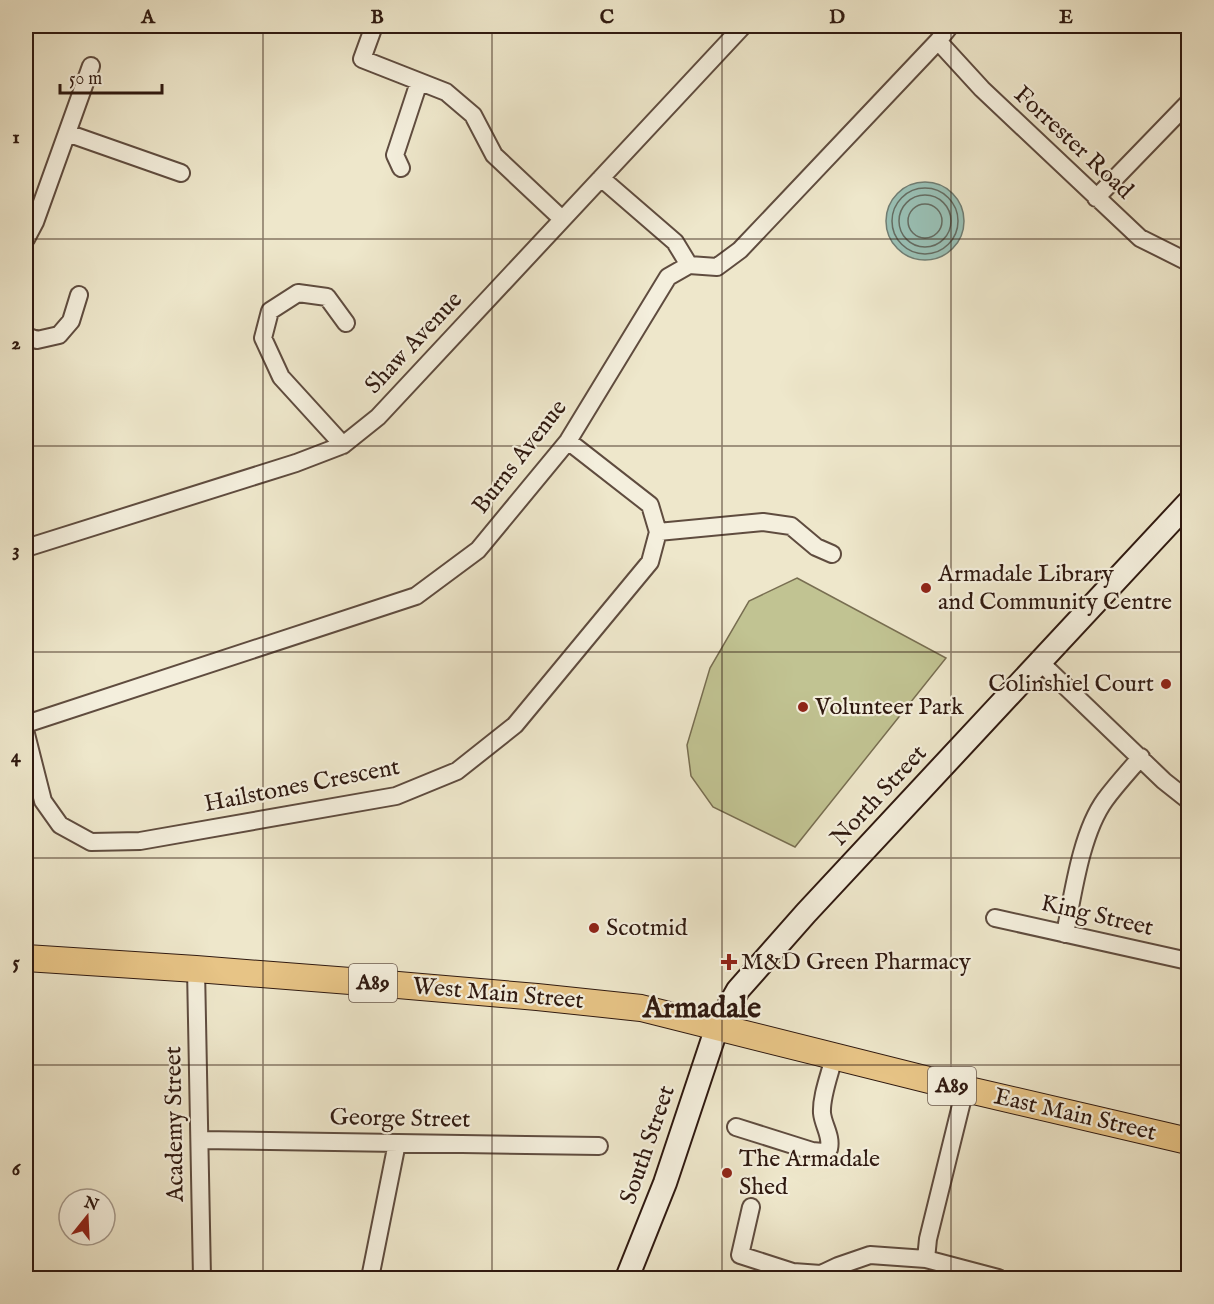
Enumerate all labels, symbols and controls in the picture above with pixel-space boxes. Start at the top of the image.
text: A [140,5,156,30]
text: B [370,5,384,30]
text: C [600,5,614,30]
text: D [829,5,845,30]
text: E [1059,5,1073,30]
scale bar [60,57,162,95]
text: 50 m [69,68,102,91]
street label: Forrester Road [1007,80,1139,206]
text: 1 [12,125,20,150]
street label: Shaw Avenue [359,285,469,401]
text: 2 [11,331,21,356]
street label: Burns Avenue [466,394,574,520]
text: 3 [12,538,20,563]
place label: Armadale Library and Community Centre [937,559,1172,618]
marker: Armadale Library and Community Centre [919,581,933,595]
place label: Colinshiel Court [988,669,1154,700]
marker: Colinshiel Court [1159,677,1173,691]
place label: Volunteer Park [814,692,964,723]
marker: Volunteer Park [796,700,810,714]
street label: North Street [824,739,934,853]
text: 4 [11,744,22,769]
street label: Hailstones Crescent [202,752,402,820]
street label: King Street [1038,888,1156,944]
place label: Scotmid [606,913,688,944]
marker: Scotmid [587,921,601,935]
place label: M&D Green Pharmacy [741,947,971,978]
text: 5 [12,950,20,975]
marker: M&D Green Pharmacy [722,955,736,969]
road number: A89 [349,964,397,1002]
street label: West Main Street [411,971,585,1017]
district label: Armadale [642,990,761,1028]
street label: Academy Street [158,1046,192,1203]
road number: A89 [928,1067,976,1105]
street label: East Main Street [991,1081,1159,1149]
street label: South Street [613,1082,683,1208]
street label: George Street [329,1102,471,1136]
place label: The Armadale Shed [739,1144,880,1203]
text: 6 [12,1157,22,1182]
marker: The Armadale Shed [720,1166,734,1180]
north arrow [57,1187,117,1247]
text: N [80,1193,101,1216]

